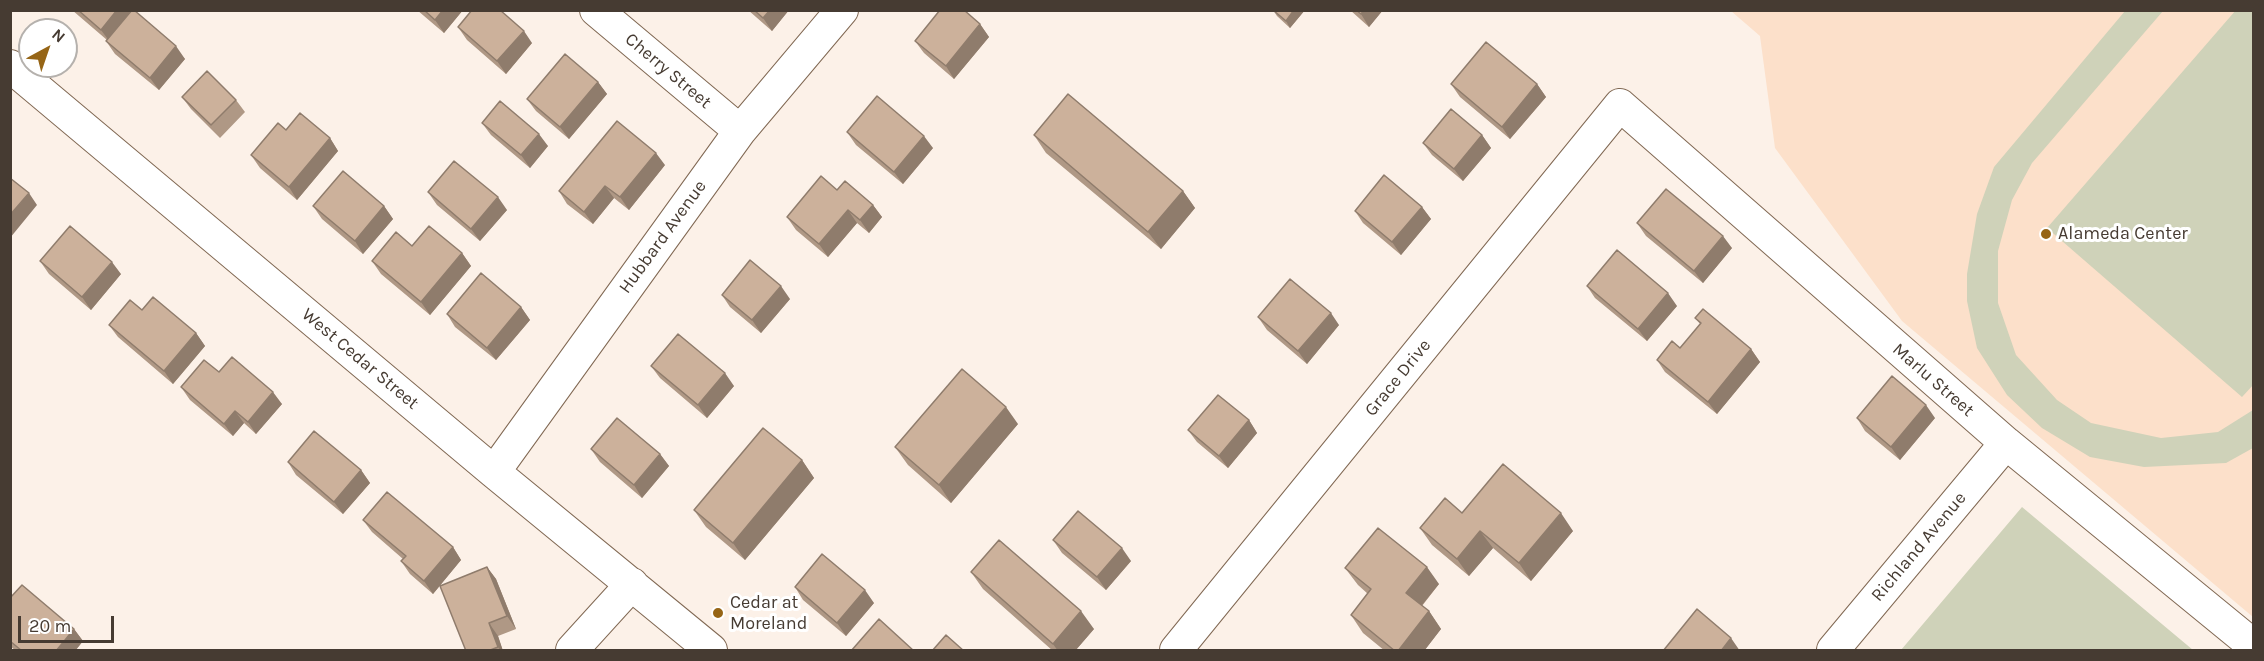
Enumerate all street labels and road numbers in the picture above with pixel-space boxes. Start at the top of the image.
street label: Cherry Street [620,29,716,113]
street label: Hubbard Avenue [615,176,711,298]
street label: West Cedar Street [297,304,423,414]
street label: Grace Drive [1360,335,1436,421]
street label: Marlu Street [1888,339,1978,421]
street label: Richland Avenue [1867,488,1971,606]

